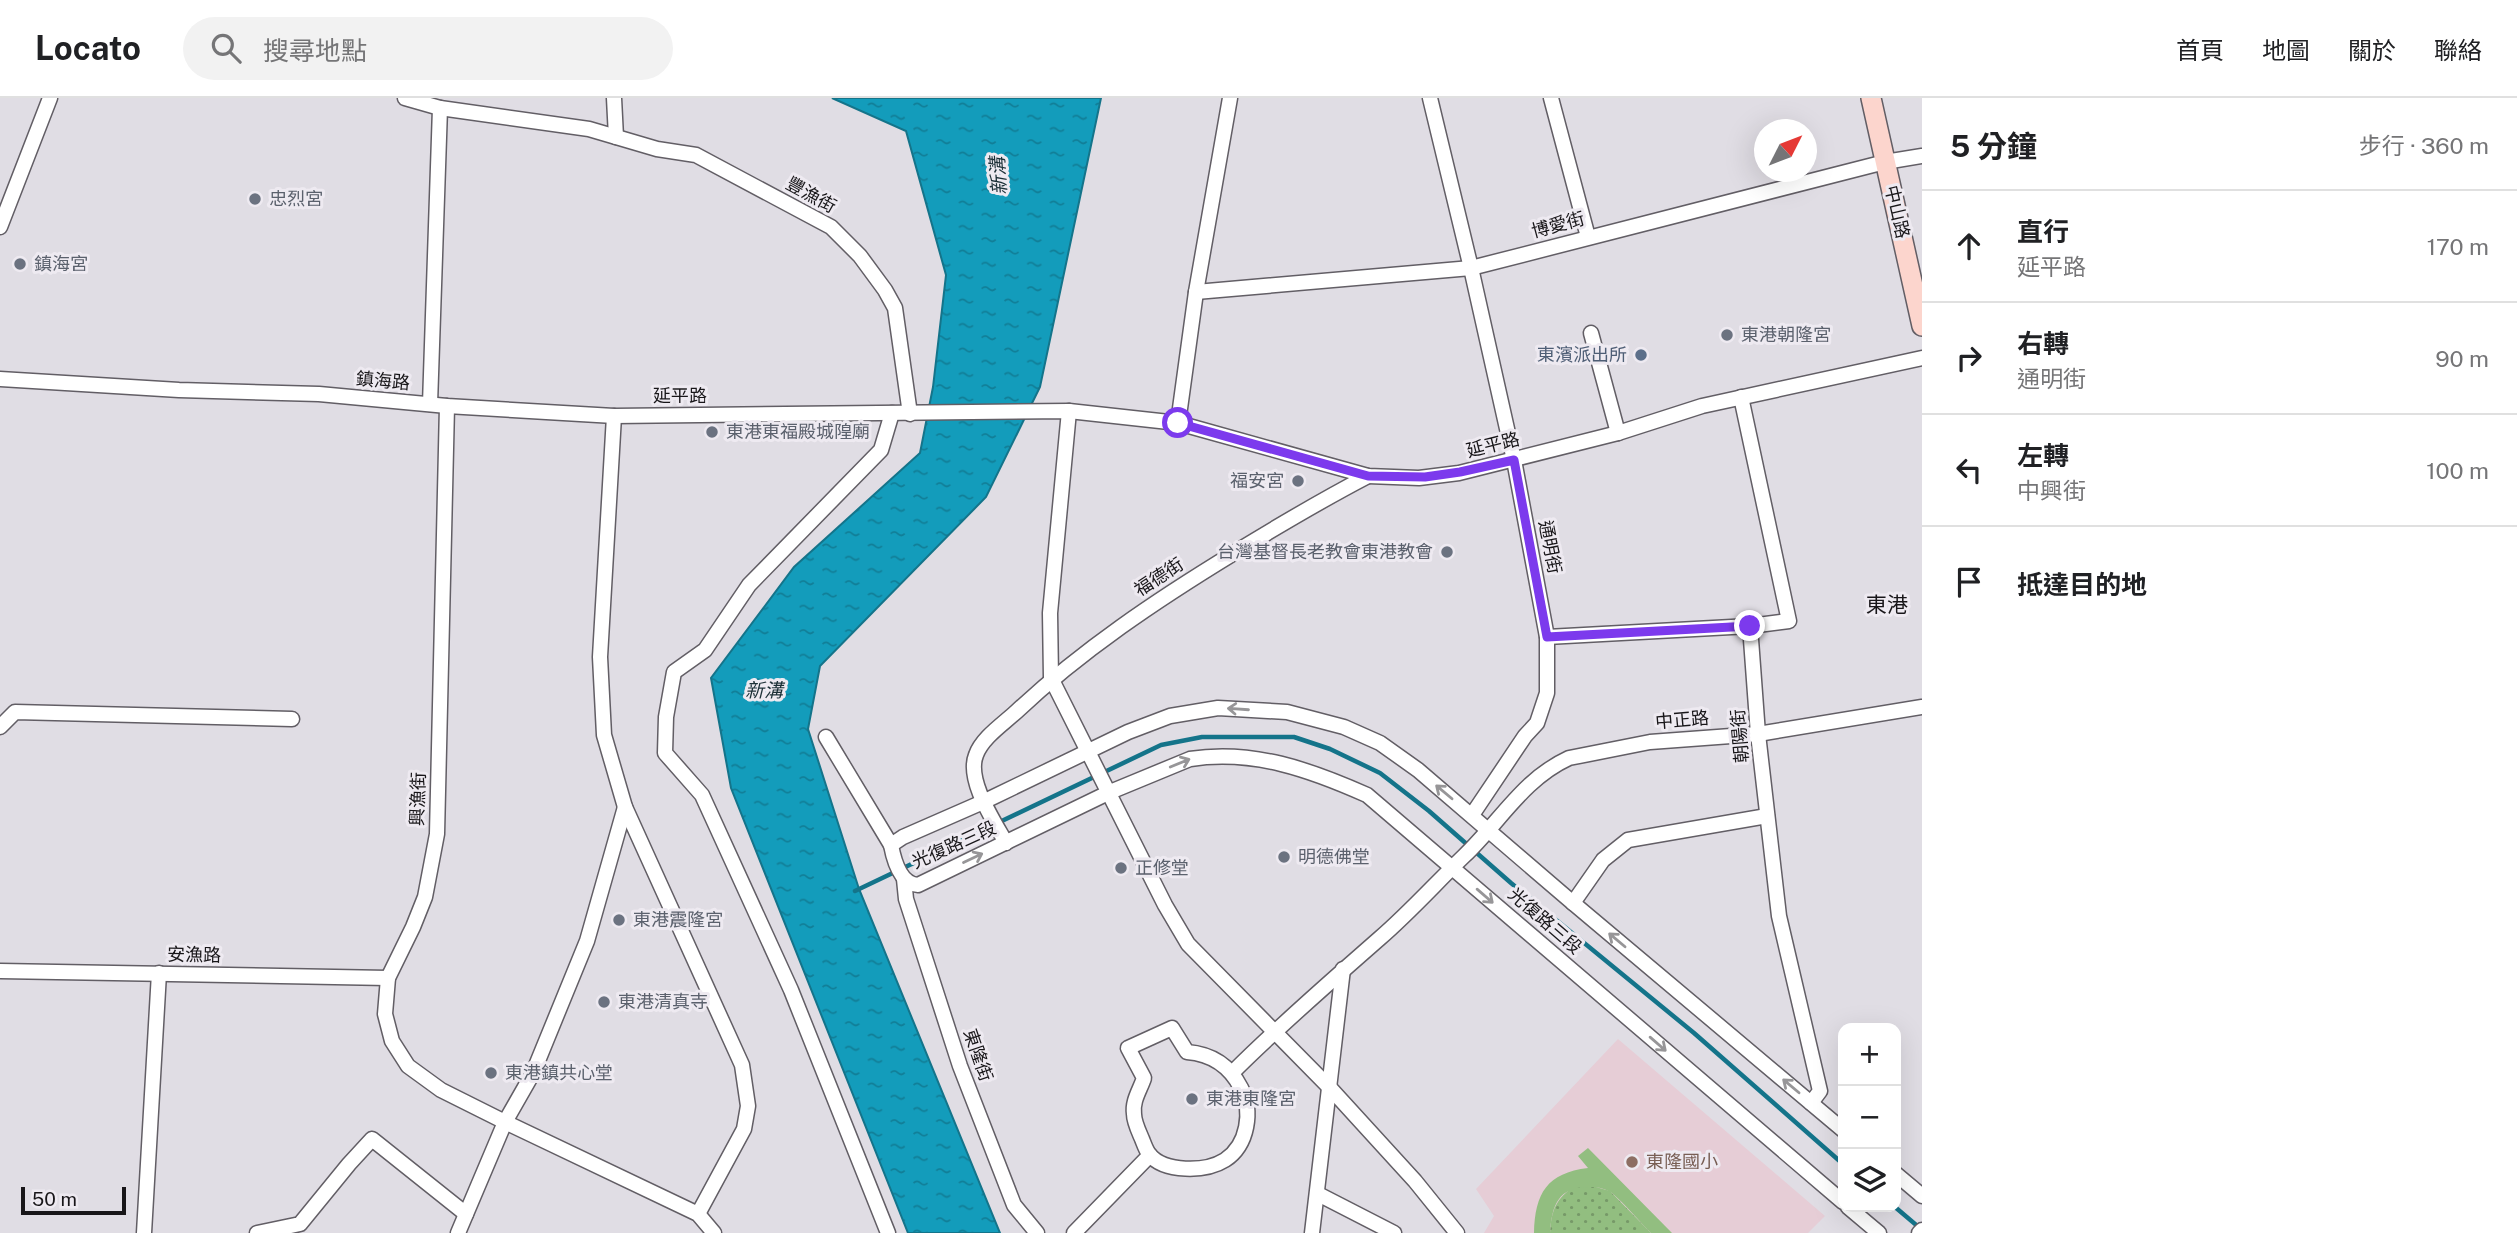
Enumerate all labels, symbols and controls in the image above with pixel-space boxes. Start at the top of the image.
search box [183,17,673,80]
text: Locato [35,29,141,67]
icon: search [207,29,245,67]
text: 搜尋地點 [263,35,367,66]
text: 首頁 [2176,36,2224,64]
text: 地圖 [2262,36,2310,64]
text: 關於 [2348,36,2396,64]
text: 聯絡 [2434,36,2482,64]
north arrow [1754,119,1817,182]
text: 5 分鐘 [1950,128,2037,164]
text: 步行 · 360 m [2359,132,2489,159]
water label: 新溝 [985,153,1010,196]
street label: 豐漁街 [783,172,840,217]
street label: 中山路 [1881,183,1914,241]
place label: 忠烈宮 [269,188,323,209]
marker: 忠烈宮 [247,191,263,207]
street label: 博愛街 [1529,207,1587,242]
text: 直行 [2017,216,2069,247]
icon: ahead [1950,227,1988,265]
text: 170 m [2427,233,2489,260]
place label: 鎮海宮 [34,253,88,274]
text: 延平路 [2017,253,2086,280]
marker: 鎮海宮 [12,256,28,272]
place label: 東港朝隆宮 [1741,324,1831,345]
marker: 東港朝隆宮 [1719,327,1735,343]
text: 右轉 [2017,328,2069,359]
icon: right [1950,339,1988,377]
place label: 東濱派出所 [1537,344,1627,365]
text: 90 m [2435,345,2489,372]
marker: 東濱派出所 [1633,347,1649,363]
text: 通明街 [2017,365,2086,392]
street label: 鎮海路 [355,368,411,393]
street label: 延平路 [653,385,707,406]
route start [1162,407,1193,438]
place label: 東港東福殿城隍廟 [726,421,870,442]
marker: 東港東福殿城隍廟 [704,424,720,440]
street label: 延平路 [1464,428,1522,461]
text: 左轉 [2017,440,2069,471]
icon: left [1950,451,1988,489]
text: 100 m [2426,457,2489,484]
place label: 福安宮 [1230,470,1284,491]
marker: 福安宮 [1290,473,1306,489]
text: 中興街 [2017,477,2086,504]
street label: 通明街 [1535,518,1566,575]
place label: 台灣基督長老教會東港教會 [1217,541,1433,562]
marker: 台灣基督長老教會東港教會 [1439,544,1455,560]
street label: 福德街 [1130,553,1187,600]
icon: arrive [1950,563,1988,601]
text: 抵達目的地 [2017,569,2147,600]
district label: 東港 [1866,592,1908,617]
route end [1734,610,1765,641]
water label: 新溝 [745,679,786,701]
one-way arrow [1228,702,1250,715]
street label: 中正路 [1654,707,1710,732]
street label: 朝陽街 [1727,708,1752,764]
one-way arrow [1169,756,1190,769]
street label: 興漁街 [406,772,429,826]
one-way arrow [1435,784,1453,800]
street label: 光復路三段 [908,817,999,872]
place label: 明德佛堂 [1298,846,1370,867]
marker: 明德佛堂 [1276,849,1292,865]
one-way arrow [962,851,983,865]
place label: 正修堂 [1135,857,1189,878]
marker: 正修堂 [1113,860,1129,876]
street label: 光復路三段 [1504,883,1586,958]
one-way arrow [1476,888,1494,904]
place label: 東港震隆宮 [633,909,723,930]
marker: 東港震隆宮 [611,912,627,928]
one-way arrow [1608,932,1626,948]
street label: 安漁路 [167,944,221,965]
place label: 東港清真寺 [618,991,708,1012]
marker: 東港清真寺 [596,994,612,1010]
map controls [1838,1023,1901,1212]
button: + [1838,1023,1901,1086]
street label: 東隆街 [960,1026,997,1084]
one-way arrow [1649,1036,1667,1052]
place label: 東港鎮共心堂 [505,1062,613,1083]
marker: 東港鎮共心堂 [483,1065,499,1081]
one-way arrow [1782,1078,1800,1094]
button: − [1838,1086,1901,1149]
place label: 東港東隆宮 [1206,1088,1296,1109]
marker: 東港東隆宮 [1184,1091,1200,1107]
button: layers [1838,1149,1901,1212]
place label: 東隆國小 [1646,1151,1718,1172]
marker: 東隆國小 [1624,1154,1640,1170]
scale bar [21,1184,126,1216]
text: 50 m [32,1188,77,1210]

